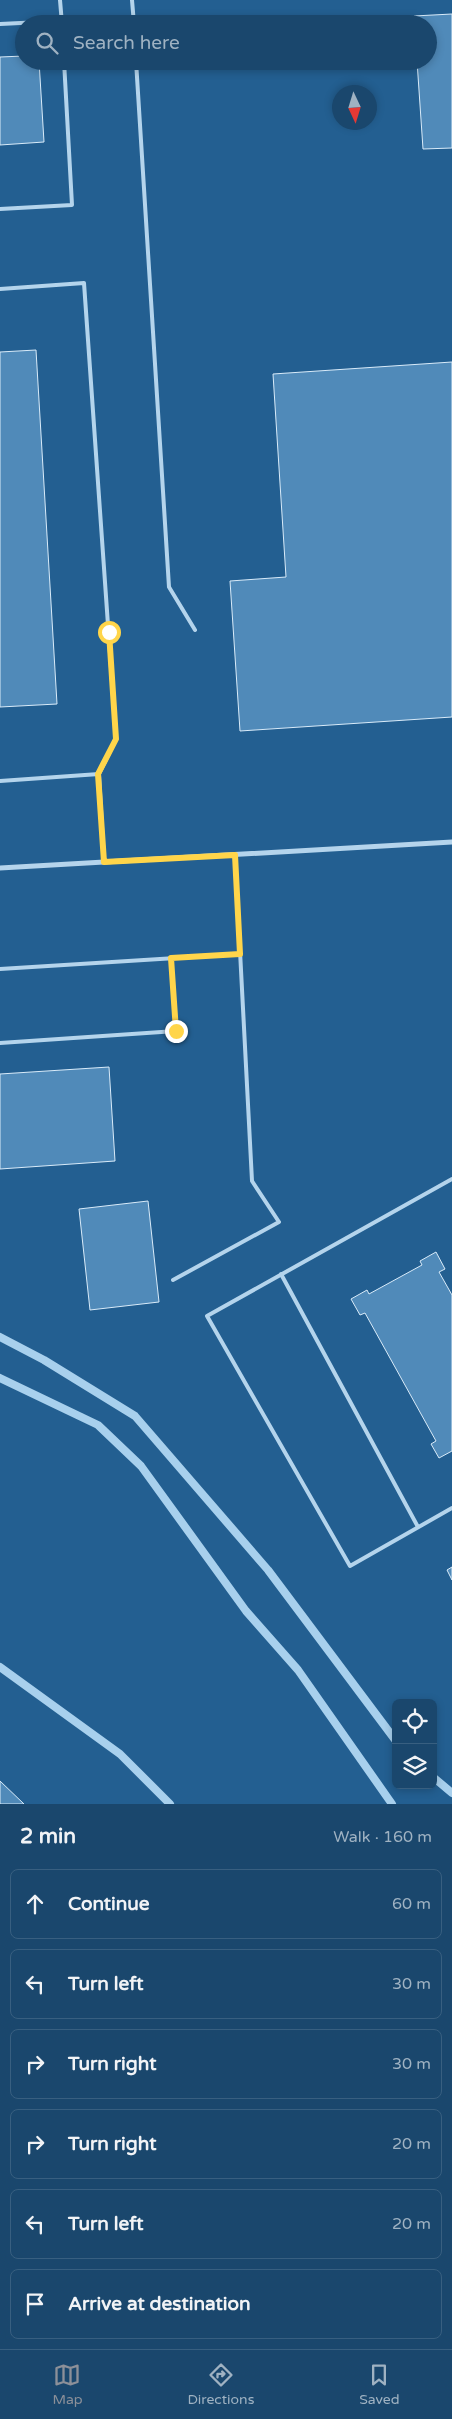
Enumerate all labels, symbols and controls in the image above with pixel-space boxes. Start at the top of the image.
search box [15,15,437,70]
icon: search [33,29,61,57]
text: Search here [73,32,180,54]
north arrow [332,85,377,130]
route start [98,621,121,644]
route end [165,1020,188,1043]
map controls [392,1699,437,1789]
button: locate [392,1699,437,1744]
button: layers [392,1744,437,1789]
text: 2 min [20,1824,76,1849]
text: Walk · 160 m [333,1827,432,1847]
icon: ahead [21,1890,49,1918]
text: Continue [68,1893,150,1915]
text: 60 m [392,1894,431,1914]
icon: left [21,1970,49,1998]
text: Turn left [68,1973,144,1995]
text: 30 m [392,1974,431,1994]
icon: right [21,2050,49,2078]
text: Turn right [68,2053,156,2075]
text: 30 m [392,2054,431,2074]
icon: right [21,2130,49,2158]
text: Turn right [68,2133,156,2155]
text: 20 m [392,2134,431,2154]
icon: left [21,2210,49,2238]
text: Turn left [68,2213,144,2235]
text: 20 m [392,2214,431,2234]
icon: arrive [21,2290,49,2318]
text: Arrive at destination [68,2293,251,2315]
tab: Map [52,2361,83,2408]
tab: Directions [187,2361,254,2408]
tab: Saved [359,2361,400,2408]

